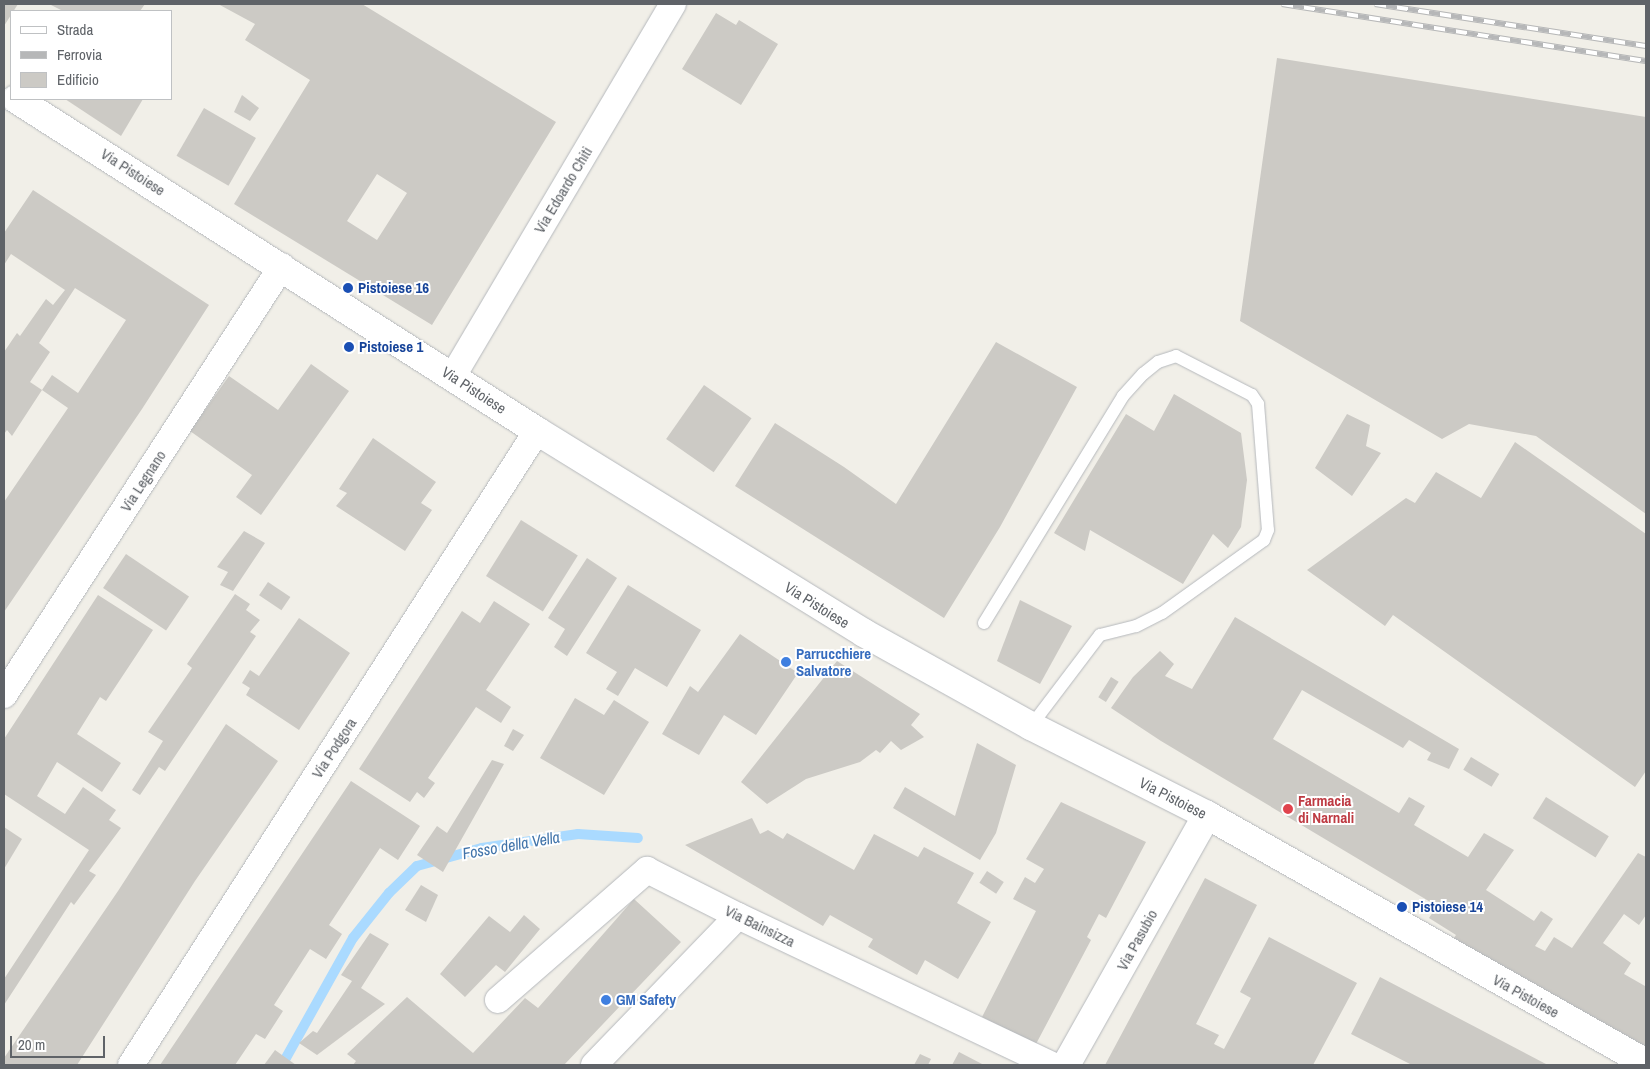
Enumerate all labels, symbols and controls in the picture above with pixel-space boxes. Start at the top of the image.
legend [10,10,172,100]
text: Strada [57,19,93,40]
text: Ferrovia [57,44,102,65]
text: Edificio [57,69,99,90]
street label: Via Edoardo Chiti [530,144,596,236]
street label: Via Pistoiese [98,145,168,199]
place label: Pistoiese 16 [358,279,429,297]
marker: Pistoiese 16 [342,282,354,294]
place label: Pistoiese 1 [359,338,423,356]
marker: Pistoiese 1 [343,341,355,353]
street label: Via Pistoiese [439,363,509,417]
street label: Via Legnano [117,447,169,515]
street label: Via Pistoiese [781,578,853,632]
place label: Parrucchiere Salvatore [796,644,871,679]
marker: Parrucchiere Salvatore [780,656,792,668]
street label: Via Podgora [308,715,360,781]
street label: Via Pistoiese [1136,773,1210,823]
place label: Farmacia di Narnali [1298,791,1354,826]
marker: Farmacia di Narnali [1282,803,1294,815]
water label: Fosso della Vella [461,827,561,863]
place label: Pistoiese 14 [1412,898,1483,916]
street label: Via Bainsizza [722,901,798,951]
marker: Pistoiese 14 [1396,901,1408,913]
street label: Via Pasubio [1113,906,1161,974]
street label: Via Pistoiese [1490,970,1562,1022]
place label: GM Safety [616,991,676,1009]
marker: GM Safety [600,994,612,1006]
scale bar [12,1026,108,1058]
text: 20 m [18,1034,45,1055]

